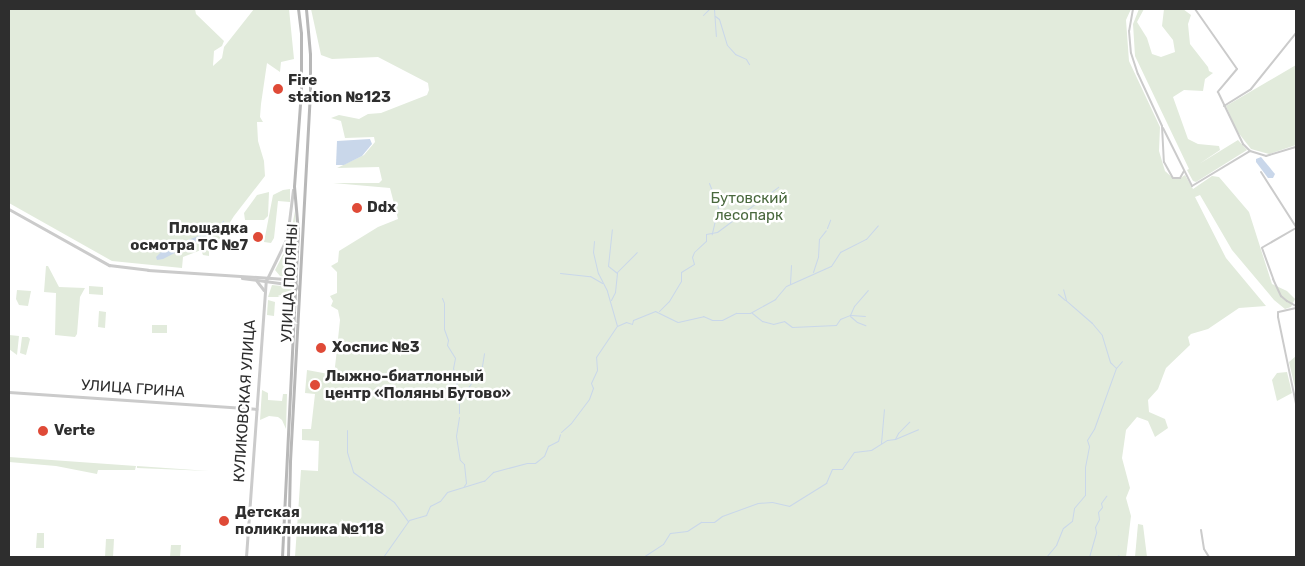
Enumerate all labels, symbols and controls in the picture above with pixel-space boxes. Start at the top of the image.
place label: Fire station №123 [288,71,391,106]
marker: Fire station №123 [272,83,284,95]
park label: Бутовский лесопарк [710,189,788,224]
place label: Ddx [367,199,396,217]
marker: Ddx [351,202,363,214]
place label: Площадка осмотра ТС №7 [130,219,248,254]
street label: УЛИЦА ПОЛЯНЫ [278,223,302,343]
marker: Площадка осмотра ТС №7 [252,231,264,243]
street label: КУЛИКОВСКАЯ УЛИЦА [230,319,260,483]
place label: Хоспис №3 [332,339,420,357]
marker: Хоспис №3 [314,341,328,355]
place label: Лыжно-биатлонный центр «Поляны Бутово» [325,367,511,402]
street label: УЛИЦА ГРИНА [80,376,186,402]
marker: Лыжно-биатлонный центр «Поляны Бутово» [309,379,321,391]
place label: Verte [54,422,95,440]
marker: Verte [36,424,50,438]
place label: Детская поликлиника №118 [235,503,384,538]
marker: Детская поликлиника №118 [217,514,231,528]

